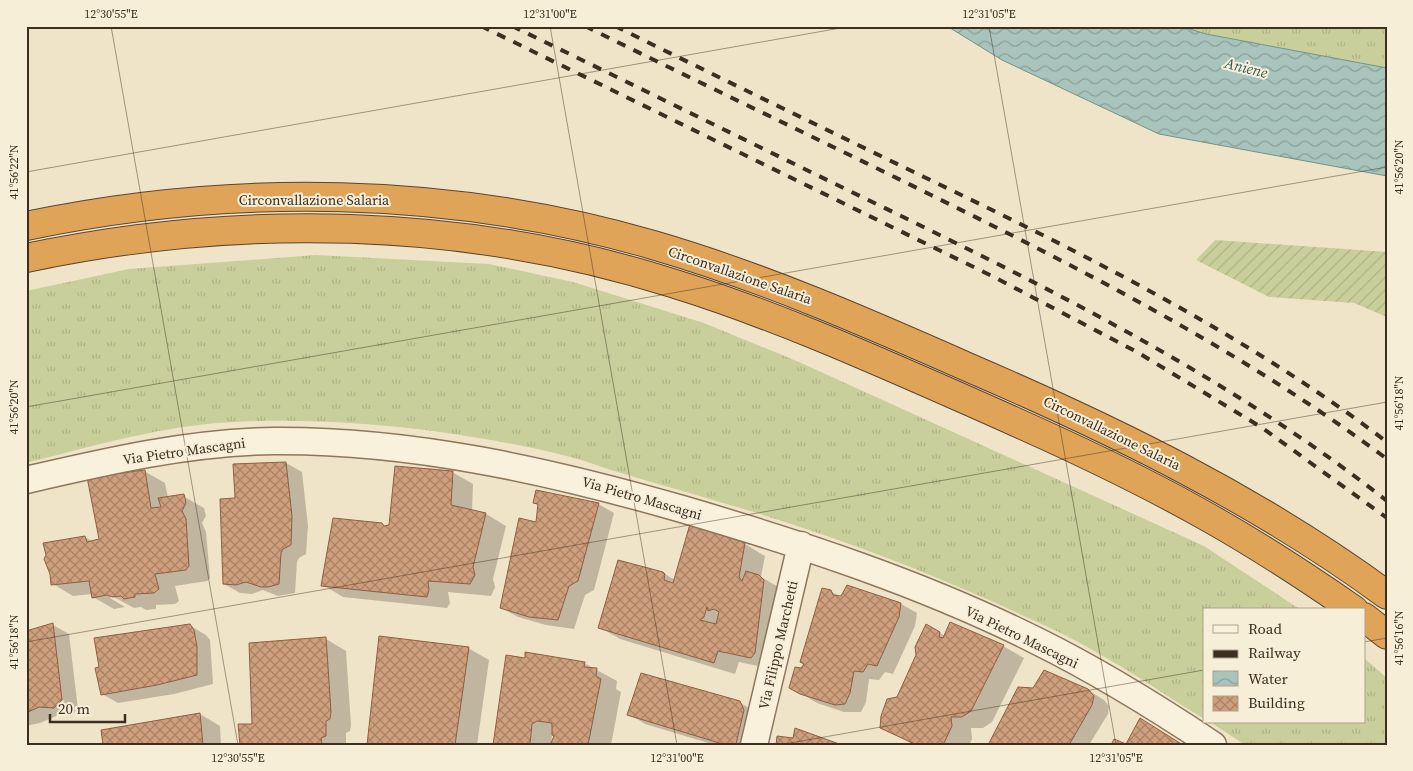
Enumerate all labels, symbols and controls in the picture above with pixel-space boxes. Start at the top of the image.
text: 12°30'55"E [84,6,138,22]
text: 12°31'00"E [523,6,577,22]
text: 12°31'05"E [962,6,1016,22]
water label: Aniene [1222,52,1270,83]
text: 41°56'20"N [1391,139,1407,195]
text: 41°56'22"N [6,144,22,200]
street label: Circonvallazione Salaria [239,190,390,210]
street label: Circonvallazione Salaria [666,241,815,309]
text: 41°56'18"N [1391,375,1407,431]
text: 41°56'20"N [6,379,22,435]
street label: Circonvallazione Salaria [1040,391,1185,475]
street label: Via Pietro Mascagni [121,432,247,470]
street label: Via Pietro Mascagni [580,471,704,525]
street label: Via Filippo Marchetti [753,579,803,711]
street label: Via Pietro Mascagni [962,601,1082,673]
legend [1203,608,1366,724]
text: 41°56'16"N [1391,610,1407,666]
text: 41°56'18"N [6,614,22,670]
text: Road [1248,618,1282,639]
text: Railway [1248,642,1301,663]
text: Water [1248,668,1289,689]
scale bar [50,691,125,723]
text: Building [1248,692,1305,713]
text: 20 m [58,698,90,719]
text: 12°30'55"E [211,750,265,766]
text: 12°31'00"E [650,750,704,766]
text: 12°31'05"E [1089,750,1143,766]

